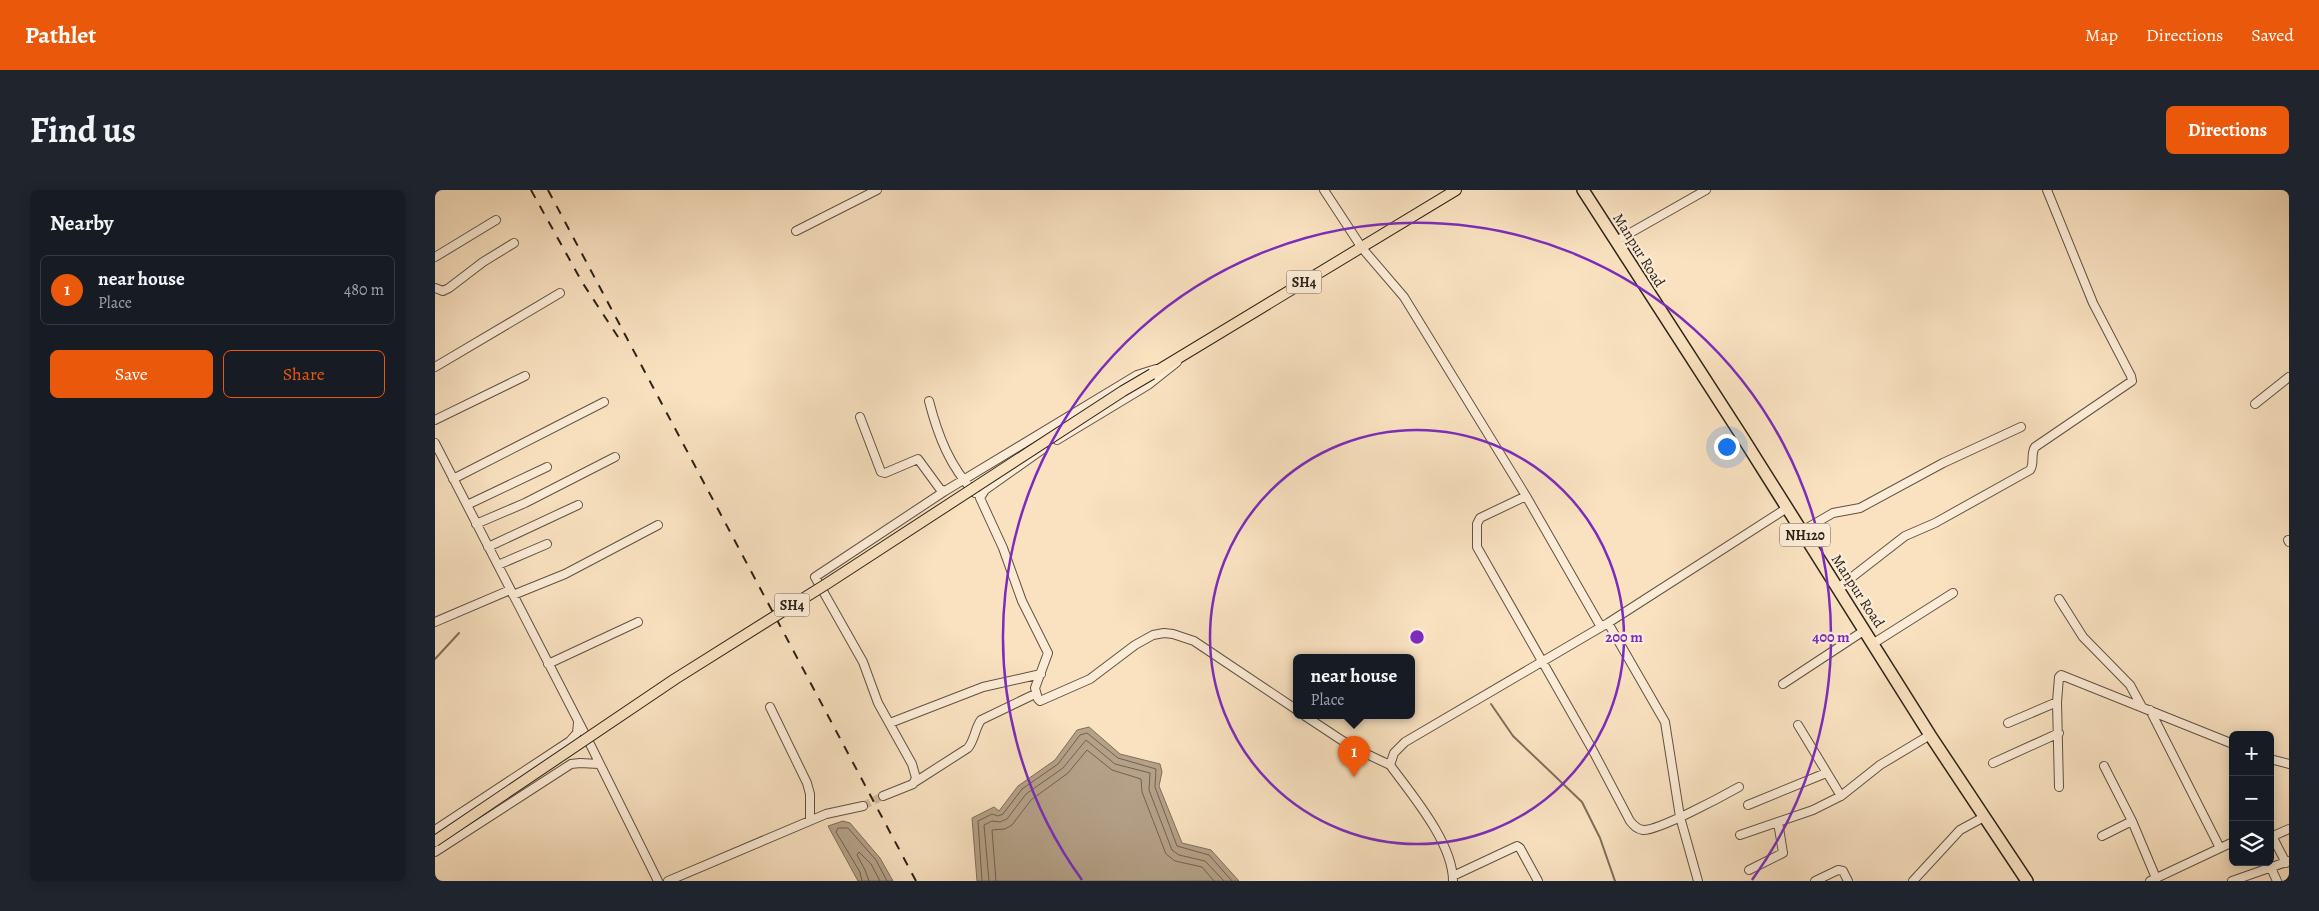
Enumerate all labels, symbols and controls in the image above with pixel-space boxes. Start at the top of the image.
text: Pathlet [25,19,96,51]
text: Map [2085,23,2118,47]
text: Directions [2146,23,2223,47]
text: Saved [2251,23,2294,47]
text: Find us [30,106,136,154]
button: Directions [2166,106,2289,154]
text: Nearby [50,209,113,237]
street label: Manpur Road [1608,209,1670,292]
text: near house [98,266,185,292]
road number: SH4 [1287,270,1321,294]
text: 1 [64,279,70,301]
text: 480 m [344,279,384,301]
text: Place [98,292,132,314]
button: Save [50,350,213,398]
button: Share [223,350,385,398]
your location [1714,434,1740,460]
road number: NH120 [1780,524,1830,546]
street label: Manpur Road [1827,550,1890,632]
road number: SH4 [775,594,809,616]
text: 200 m [1605,627,1643,647]
text: 400 m [1812,627,1850,647]
centre of rings [1408,628,1426,646]
popup [1293,654,1415,719]
text: near house [1311,663,1397,689]
text: Place [1311,689,1345,711]
map controls [2229,731,2274,866]
button: + [2229,731,2274,776]
pin: 1 [1338,736,1370,777]
button: − [2229,776,2274,821]
button: layers [2229,821,2274,866]

